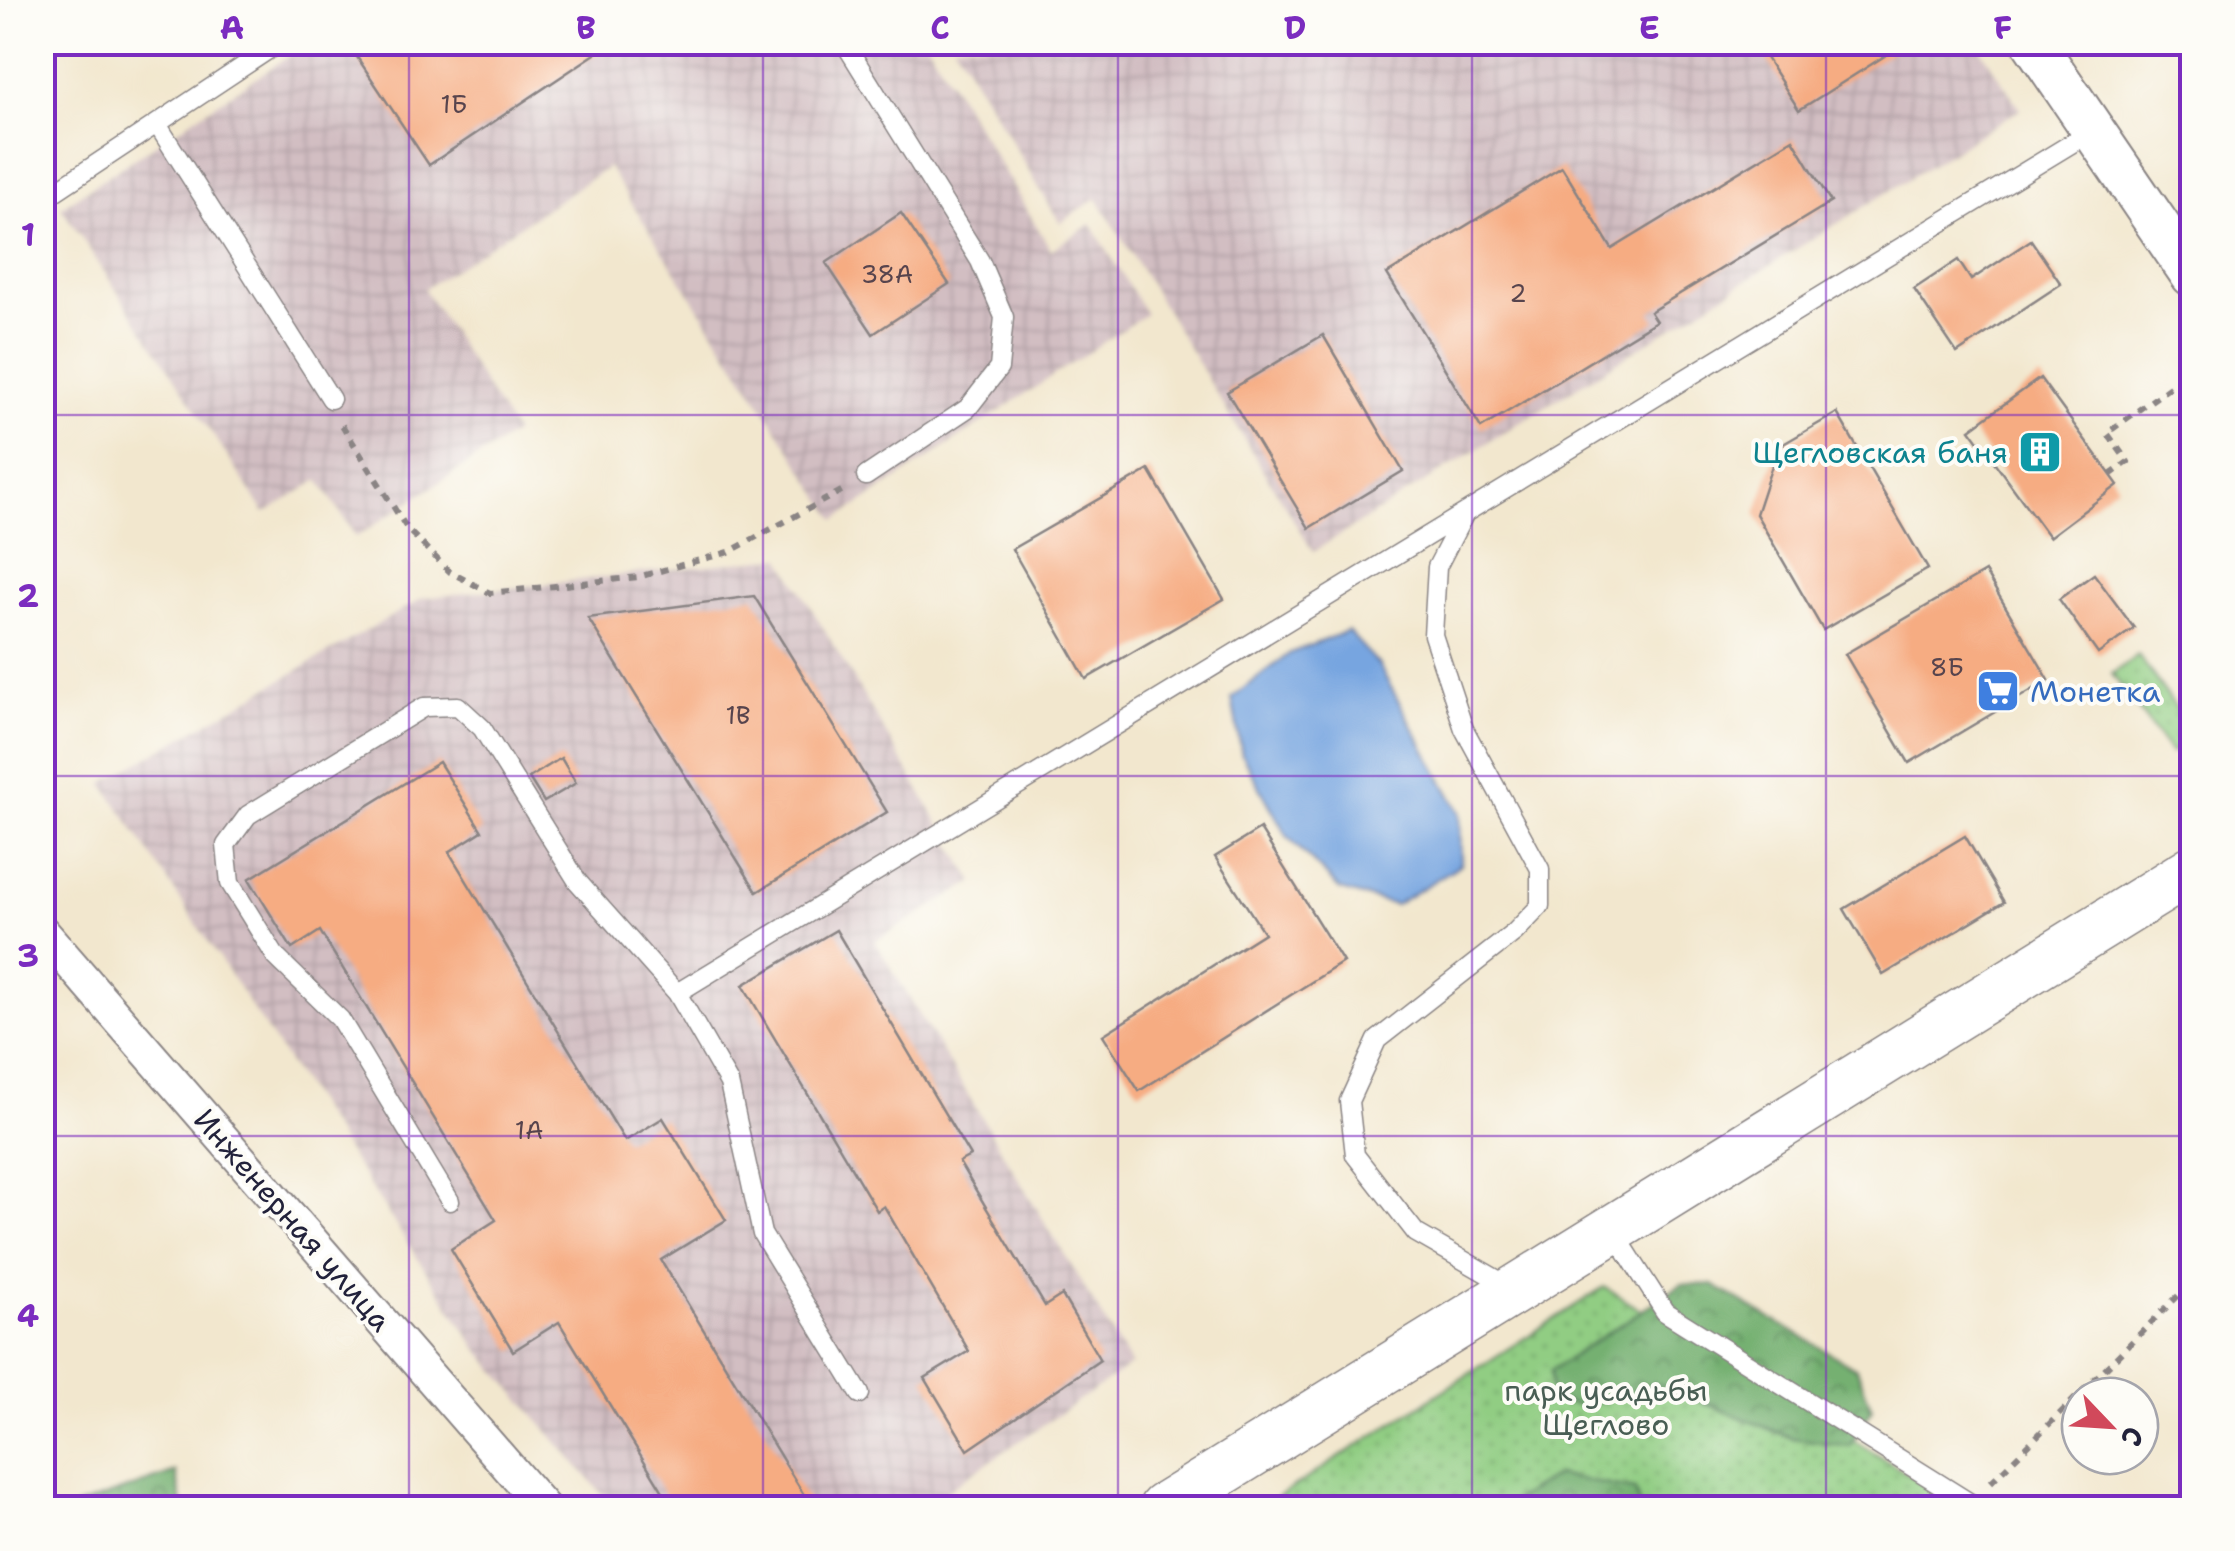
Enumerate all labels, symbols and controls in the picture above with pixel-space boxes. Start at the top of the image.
text: A [220,6,244,49]
text: B [576,6,596,49]
text: C [930,6,950,49]
text: D [1284,6,1306,49]
text: E [1638,6,1660,49]
text: F [1994,6,2012,49]
house number: 1Б [441,87,467,121]
text: 1 [21,213,35,256]
house number: 38А [861,257,913,291]
house number: 2 [1509,276,1527,310]
building icon: Щегловская баня [2017,429,2063,475]
place label: Щегловская баня [1753,432,2008,473]
text: 2 [17,574,39,617]
house number: 8Б [1930,650,1964,684]
supermarket icon: Монетка [1975,668,2021,714]
place label: Монетка [2030,671,2161,712]
house number: 1В [725,698,751,732]
text: 3 [17,934,39,977]
street label: Инженерная улица [185,1100,401,1340]
house number: 1А [515,1113,543,1147]
text: 4 [17,1294,39,1337]
park label: парк усадьбы Щеглово [1504,1370,1708,1445]
north arrow [2060,1376,2160,1476]
text: С [2112,1421,2154,1452]

